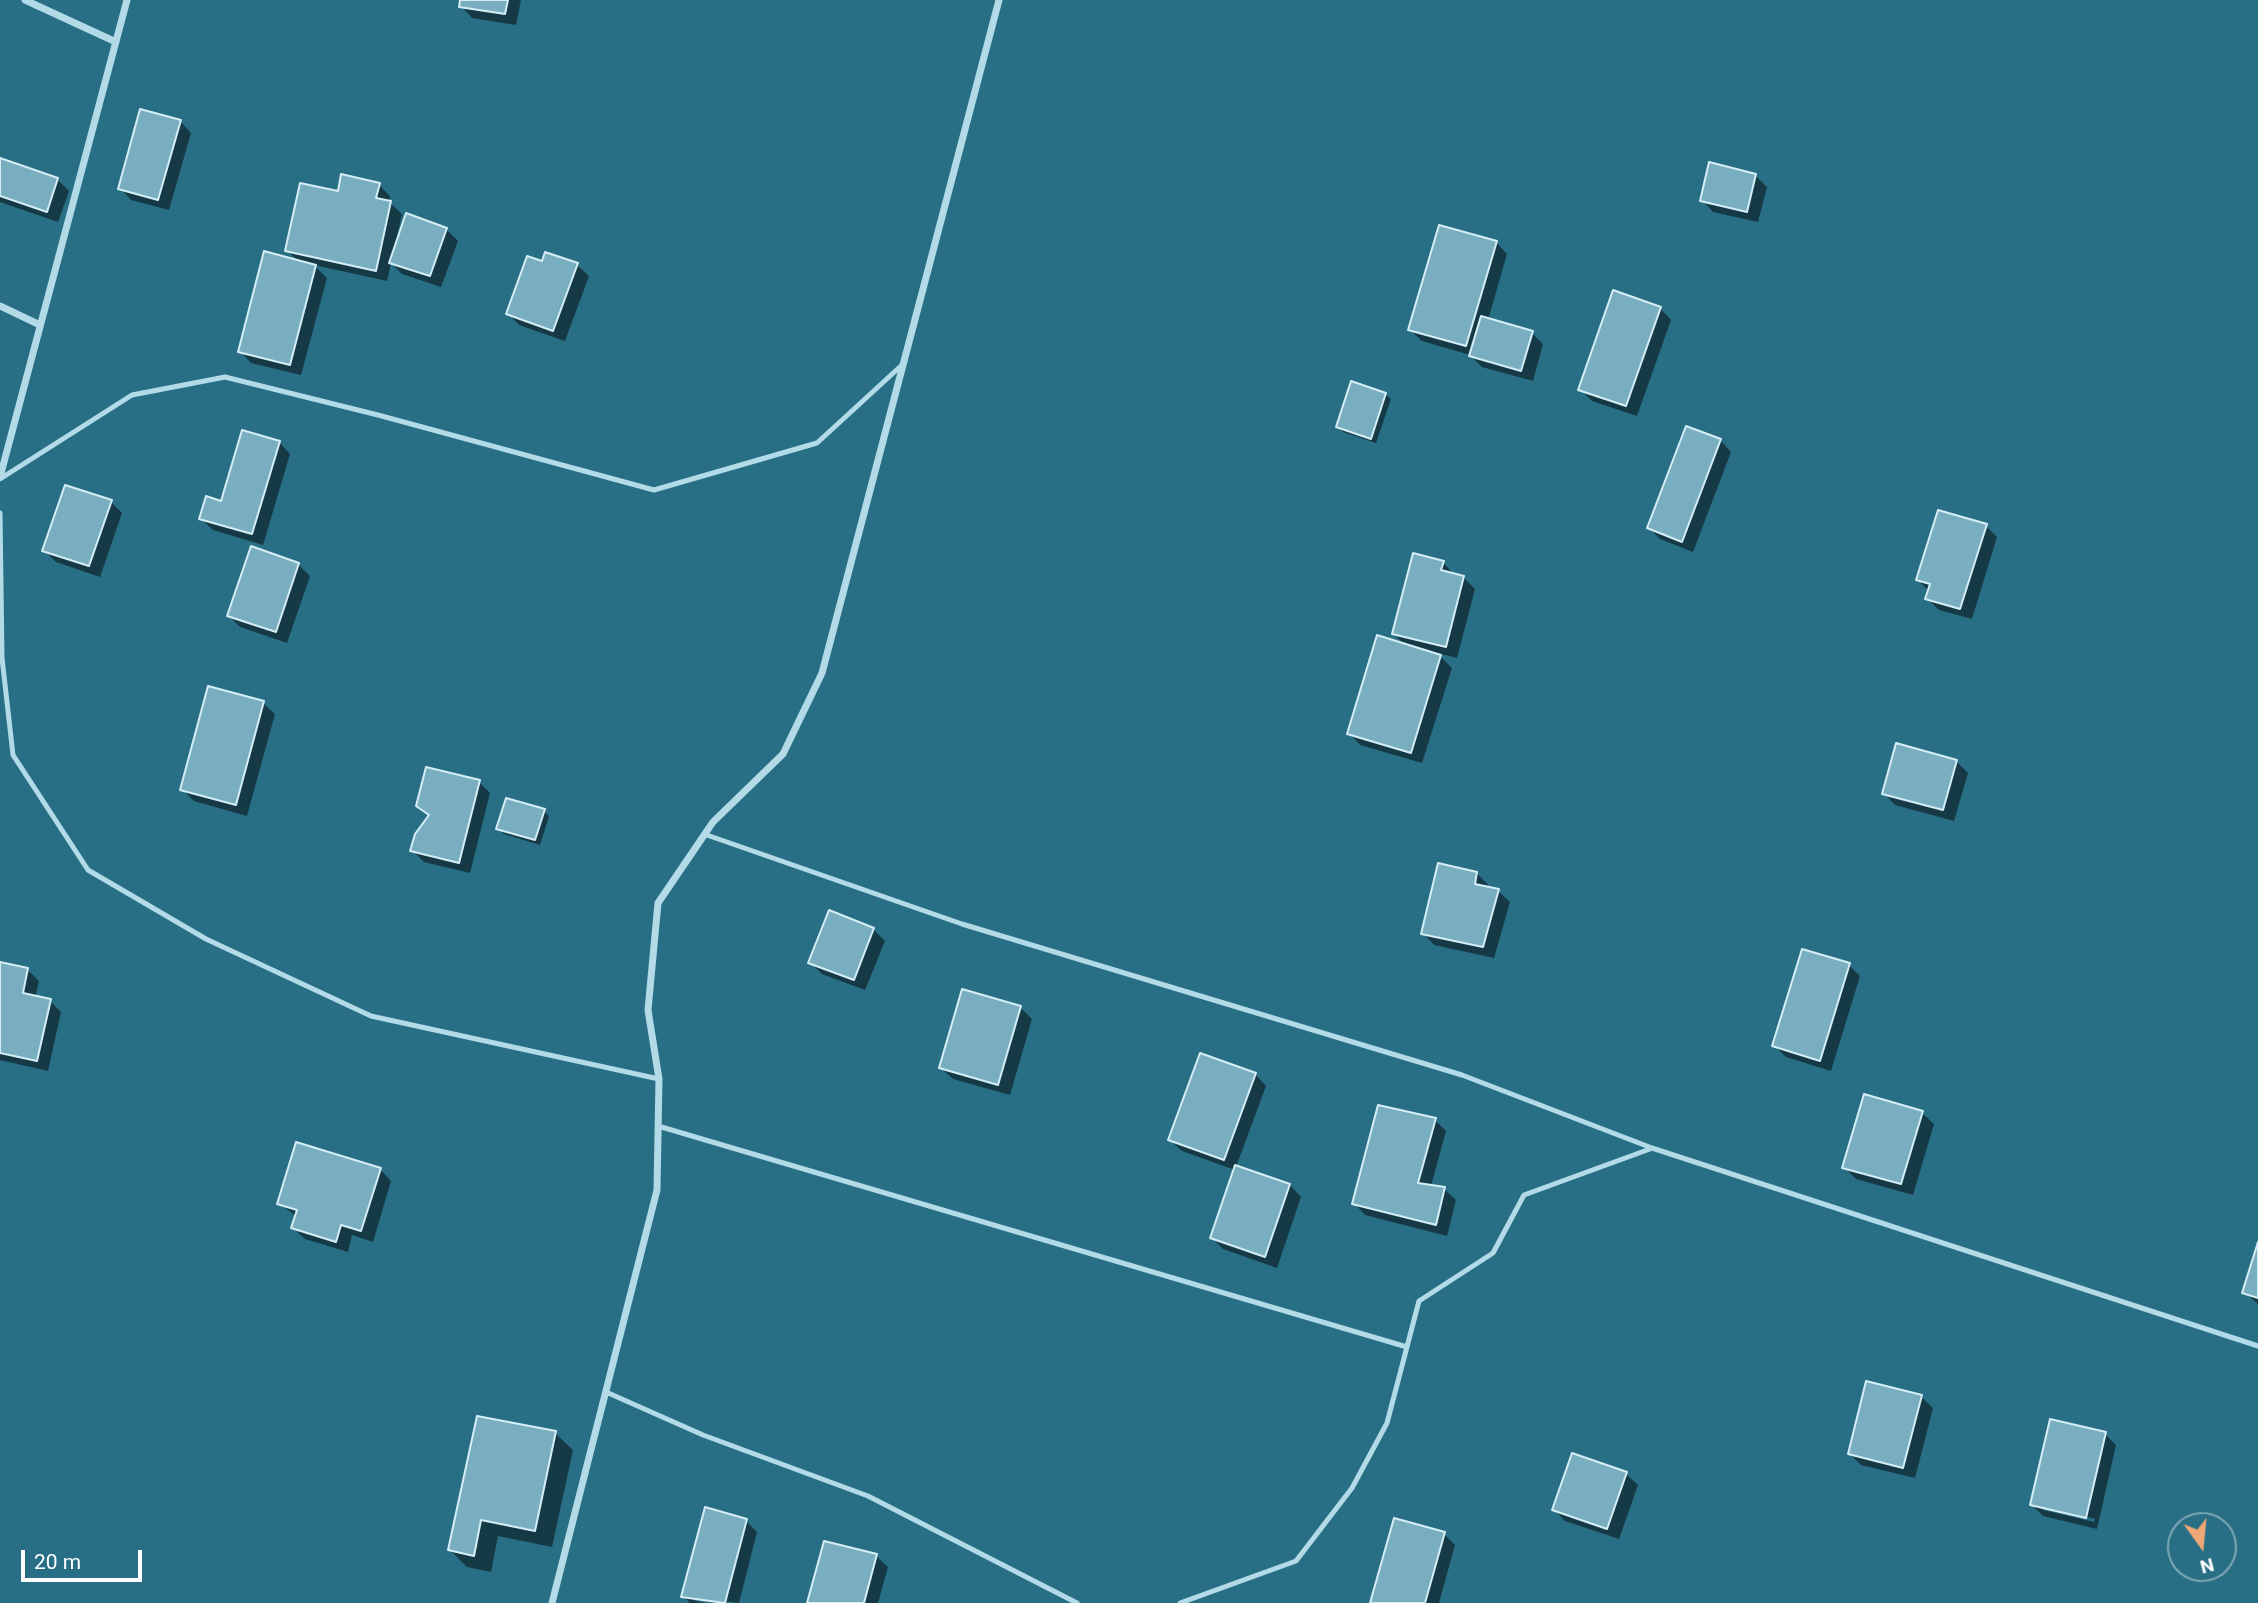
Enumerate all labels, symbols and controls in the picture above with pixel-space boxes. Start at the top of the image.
north arrow [2167,1512,2237,1582]
scale bar [24,1536,145,1580]
text: 20 m [34,1550,81,1574]
text: N [2198,1553,2216,1579]

